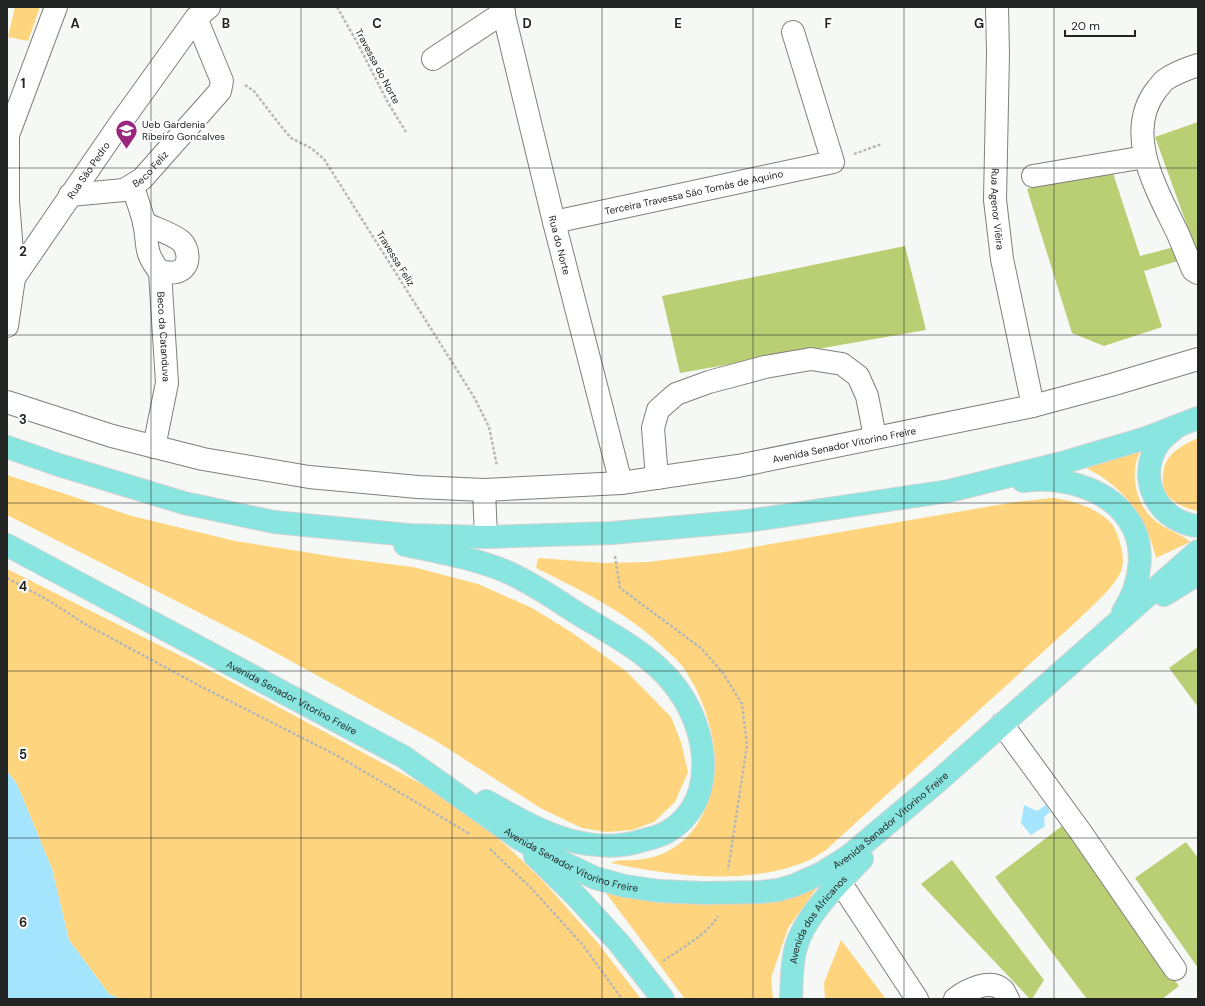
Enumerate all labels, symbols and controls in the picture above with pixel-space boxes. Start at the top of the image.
scale bar [1065,12,1135,38]
text: A [70,15,80,32]
text: B [222,15,230,32]
text: C [372,15,382,32]
text: D [522,15,532,32]
text: E [674,15,682,32]
text: F [824,15,832,32]
text: G [974,15,984,32]
text: 20 m [1071,18,1100,34]
street label: Travessa do Norte [352,26,403,107]
text: 1 [21,75,25,92]
school or university icon: Ueb Gardenia Ribeiro Goncalves [114,117,140,150]
place label: Ueb Gardenia Ribeiro Goncalves [142,118,225,143]
street label: Rua São Pedro [64,139,113,201]
street label: Beco Feliz [130,148,171,190]
street label: Terceira Travessa São Tomás de Aquino [603,167,784,218]
street label: Rua Agenor Viêira [988,168,1007,250]
street label: Rua do Norte [546,214,573,277]
street label: Travessa Feliz [373,228,418,289]
text: 2 [19,243,27,260]
street label: Beco da Catanduva [154,291,173,382]
text: 3 [19,411,27,428]
street label: Avenida Senador Vitorino Freire [771,424,917,466]
text: 4 [19,578,27,595]
street label: Avenida Senador Vitorino Freire [224,657,359,738]
text: 5 [19,746,27,763]
street label: Avenida Senador Vitorino Freire [830,769,951,872]
street label: Avenida Senador Vitorino Freire [502,824,639,895]
street label: Avenida dos Africanos [787,873,850,965]
text: 6 [19,914,27,931]

